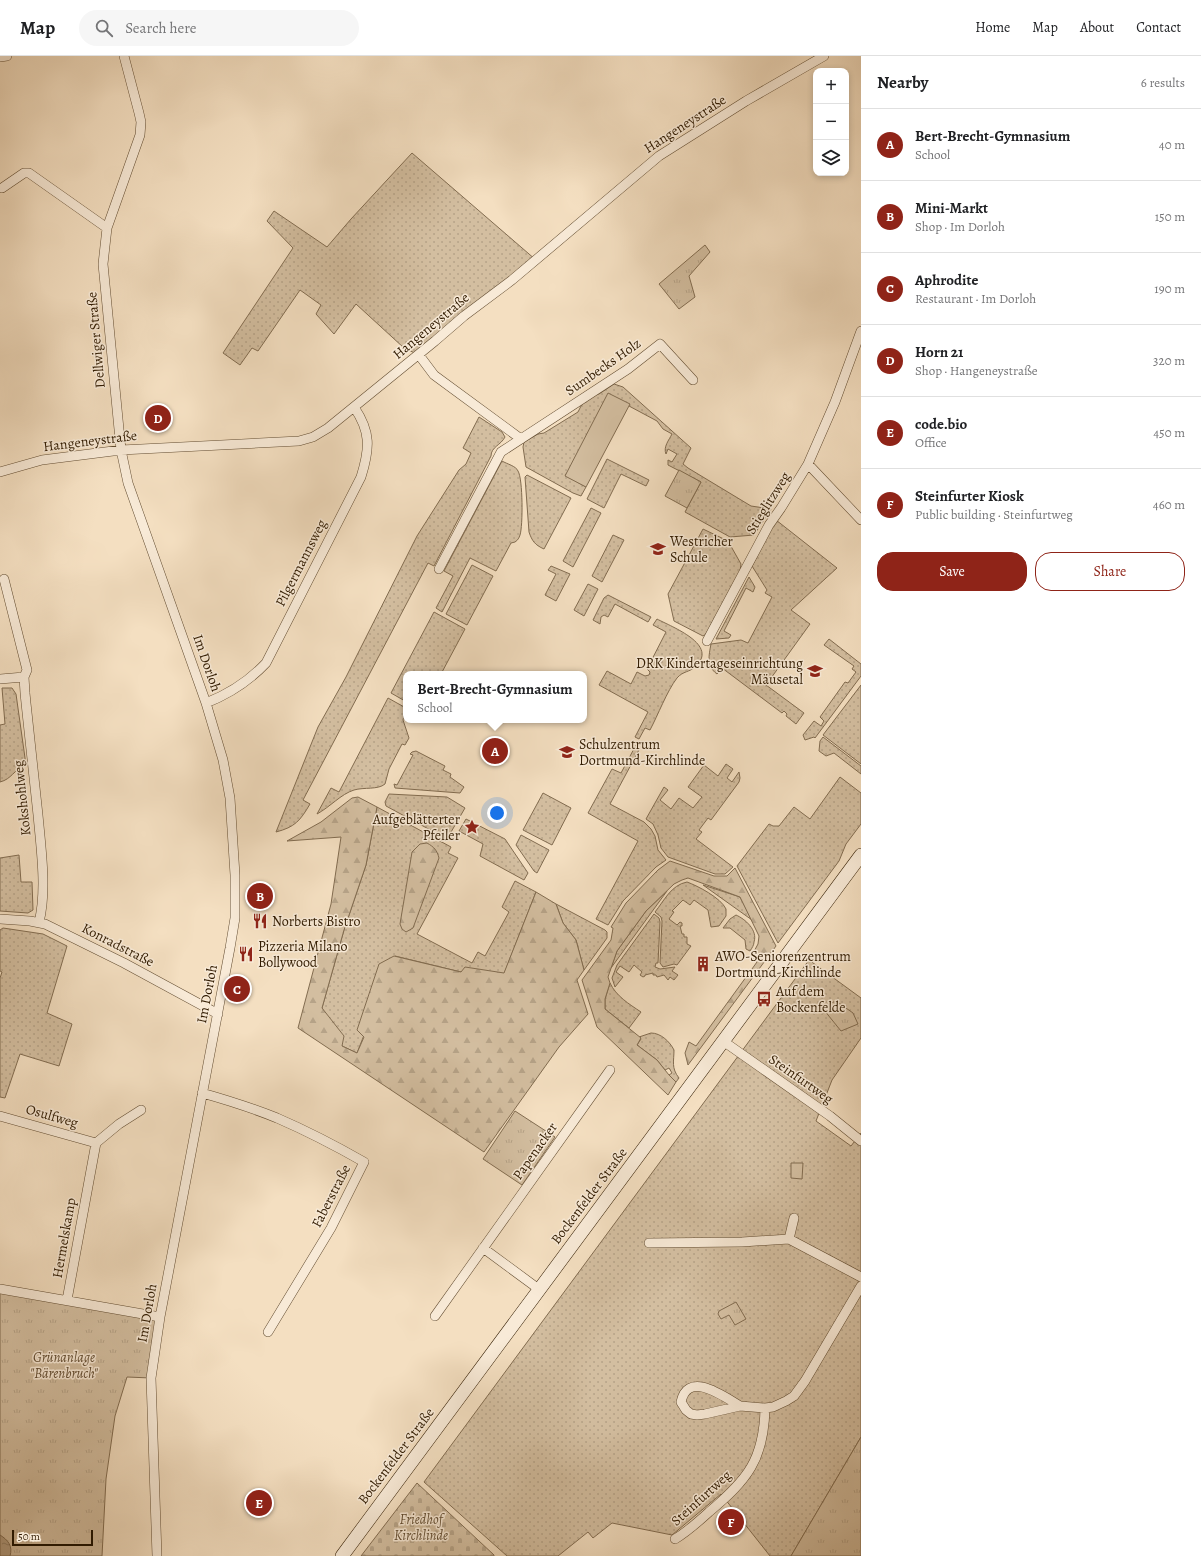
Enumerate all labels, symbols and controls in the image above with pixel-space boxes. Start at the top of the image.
search box [79,10,359,46]
text: Map [20,15,55,41]
icon: search [93,17,115,39]
text: Search here [125,18,197,38]
text: Home [975,18,1010,37]
text: Map [1032,18,1058,37]
text: About [1080,18,1114,37]
text: Contact [1136,18,1181,37]
map controls [813,68,849,176]
button: + [813,68,849,104]
text: Nearby [877,71,928,94]
text: 6 results [1141,74,1185,91]
street label: Hangeneystraße [640,90,730,158]
button: − [813,104,849,140]
text: Bert-Brecht-Gymnasium [915,126,1070,146]
text: A [886,136,894,153]
text: 40 m [1159,136,1185,153]
button: layers [813,140,849,176]
text: School [915,146,950,163]
text: Mini-Markt [915,198,988,218]
text: B [886,208,894,225]
text: 150 m [1155,208,1185,225]
text: Shop · Im Dorloh [915,218,1005,235]
text: Aphrodite [915,270,978,290]
text: C [886,280,894,297]
text: 190 m [1154,280,1185,297]
street label: Hangeneystraße [389,288,473,364]
text: Restaurant · Im Dorloh [915,290,1036,307]
street label: Dellwiger Straße [82,291,110,389]
street label: Sumbecks Holz [561,334,645,400]
text: Horn 21 [915,342,963,362]
text: D [885,352,895,369]
text: 320 m [1153,352,1185,369]
text: Shop · Hangeneystraße [915,362,1038,379]
pin: D [145,403,171,433]
text: code.bio [915,414,967,434]
text: E [886,424,894,441]
text: 450 m [1153,424,1185,441]
street label: Hangeneystraße [42,426,138,456]
text: Office [915,434,947,451]
street label: Stieglitzweg [741,468,795,538]
text: Steinfurter Kiosk [915,486,1024,506]
text: F [887,496,893,513]
text: 460 m [1153,496,1185,513]
text: Public building · Steinfurtweg [915,506,1073,523]
street label: Pilgermannsweg [271,516,331,610]
place label: Westricher Schule [669,532,734,567]
school or university icon: Westricher Schule [649,540,667,558]
button: Save [877,552,1027,591]
button: Share [1035,552,1185,591]
street label: Im Dorloh [188,632,226,695]
place label: DRK Kindertageseinrichtung Mäusetal [636,654,804,689]
school or university icon: DRK Kindertageseinrichtung Mäusetal [806,662,824,680]
popup [403,671,587,723]
text: Bert-Brecht-Gymnasium [417,679,573,699]
text: School [417,699,453,716]
place label: Schulzentrum Dortmund-Kirchlinde [579,735,705,770]
pin: A [482,736,508,766]
school or university icon: Schulzentrum Dortmund-Kirchlinde [558,743,576,761]
street label: Kokshohlweg [9,759,35,837]
your location [487,803,507,823]
place label: Aufgeblätterter Pfeiler [372,810,461,845]
place icon: Aufgeblätterter Pfeiler [463,818,481,836]
pin: B [247,881,273,911]
restaurant icon: Norberts Bistro [251,912,269,930]
place label: Norberts Bistro [272,912,361,931]
street label: Konradstraße [79,919,157,971]
place label: Pizzeria Milano Bollywood [258,937,348,972]
restaurant icon: Pizzeria Milano Bollywood [237,945,255,963]
place label: AWO-Seniorenzentrum Dortmund-Kirchlinde [714,947,851,982]
building icon: AWO-Seniorenzentrum Dortmund-Kirchlinde [694,955,712,973]
street label: Im Dorloh [192,963,222,1025]
pin: C [224,974,250,1004]
place label: Auf dem Bockenfelde [775,982,846,1017]
bus stop icon: Auf dem Bockenfelde [755,990,773,1008]
street label: Steinfurtweg [765,1050,837,1108]
street label: Osulfweg [24,1099,80,1133]
street label: Papenacker [508,1118,562,1184]
street label: Bockenfelder Straße [546,1144,632,1248]
street label: Faberstraße [307,1161,355,1231]
street label: Hermelskamp [48,1196,80,1280]
street label: Im Dorloh [132,1282,162,1344]
park label: Grünanlage "Bärenbruch" [30,1348,99,1383]
street label: Bockenfelder Straße [353,1404,439,1508]
street label: Steinfurtweg [667,1466,735,1530]
pin: E [246,1488,272,1518]
pin: F [718,1507,744,1537]
park label: Friedhof Kirchlinde [394,1510,448,1545]
scale bar [12,1528,93,1547]
text: 50 m [18,1529,40,1544]

